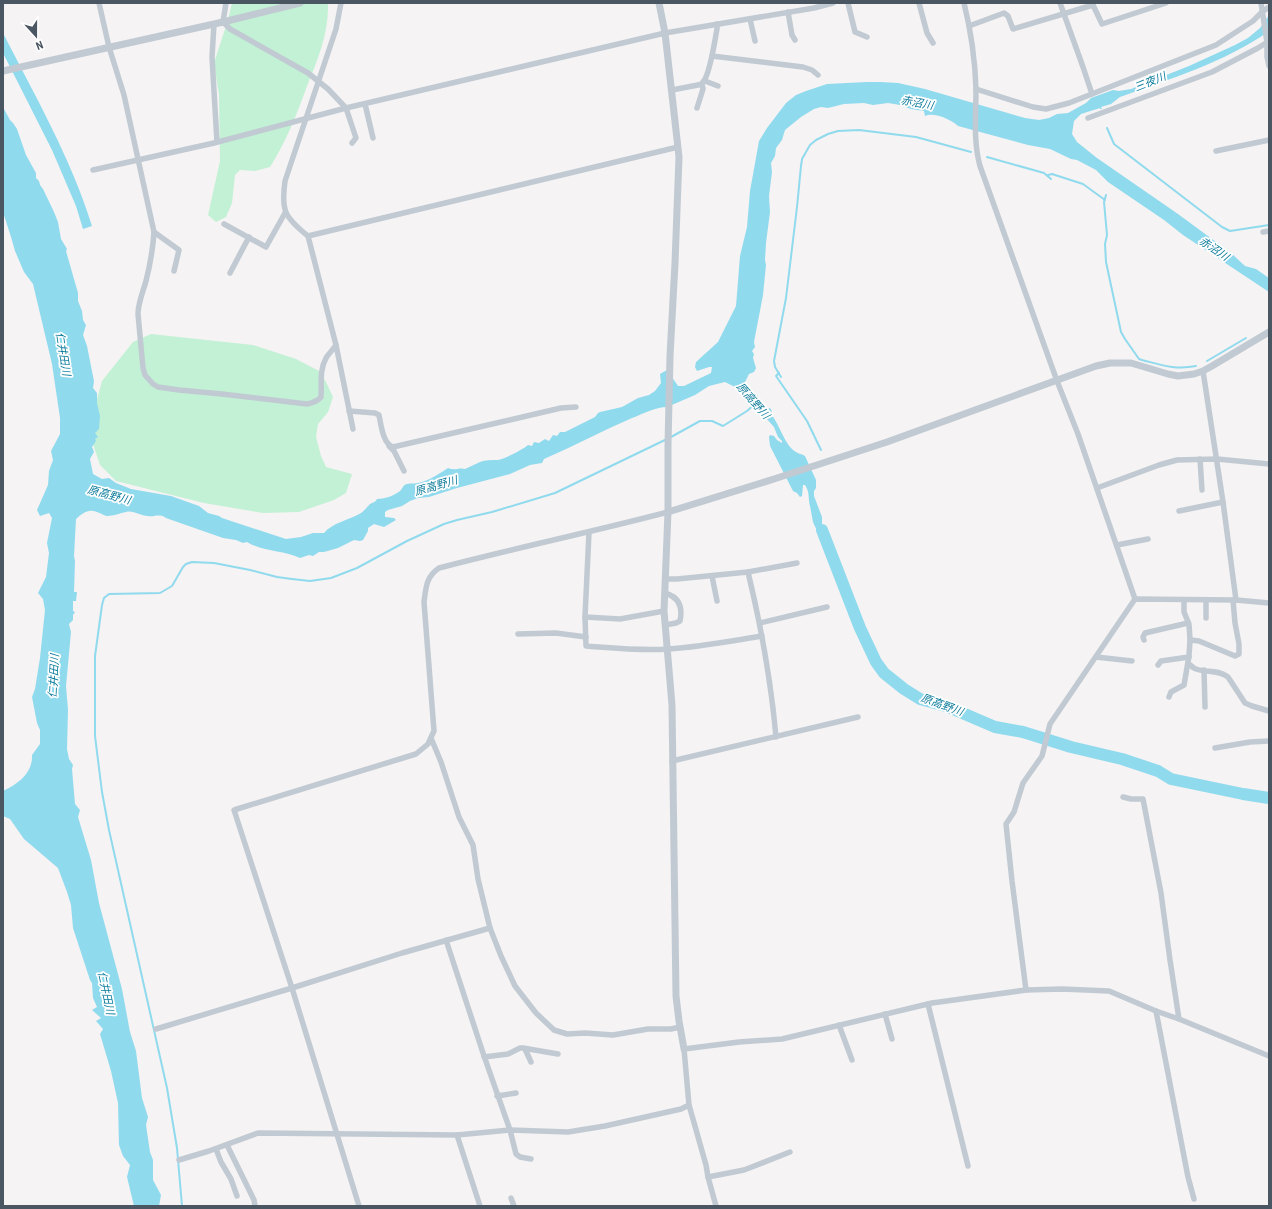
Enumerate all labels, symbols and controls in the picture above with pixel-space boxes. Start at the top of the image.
north arrow [16,16,56,56]
text: N [34,38,45,52]
water label: 三夜川 [1132,69,1169,94]
water label: 赤沼川 [900,94,935,112]
water label: 赤沼川 [1197,234,1232,264]
water label: 仁井田川 [53,331,73,378]
water label: 原高野川 [734,380,773,423]
water label: 原高野川 [413,473,460,498]
water label: 原高野川 [86,483,133,507]
water label: 仁井田川 [46,653,62,698]
water label: 原高野川 [919,691,966,719]
water label: 仁井田川 [95,970,117,1017]

